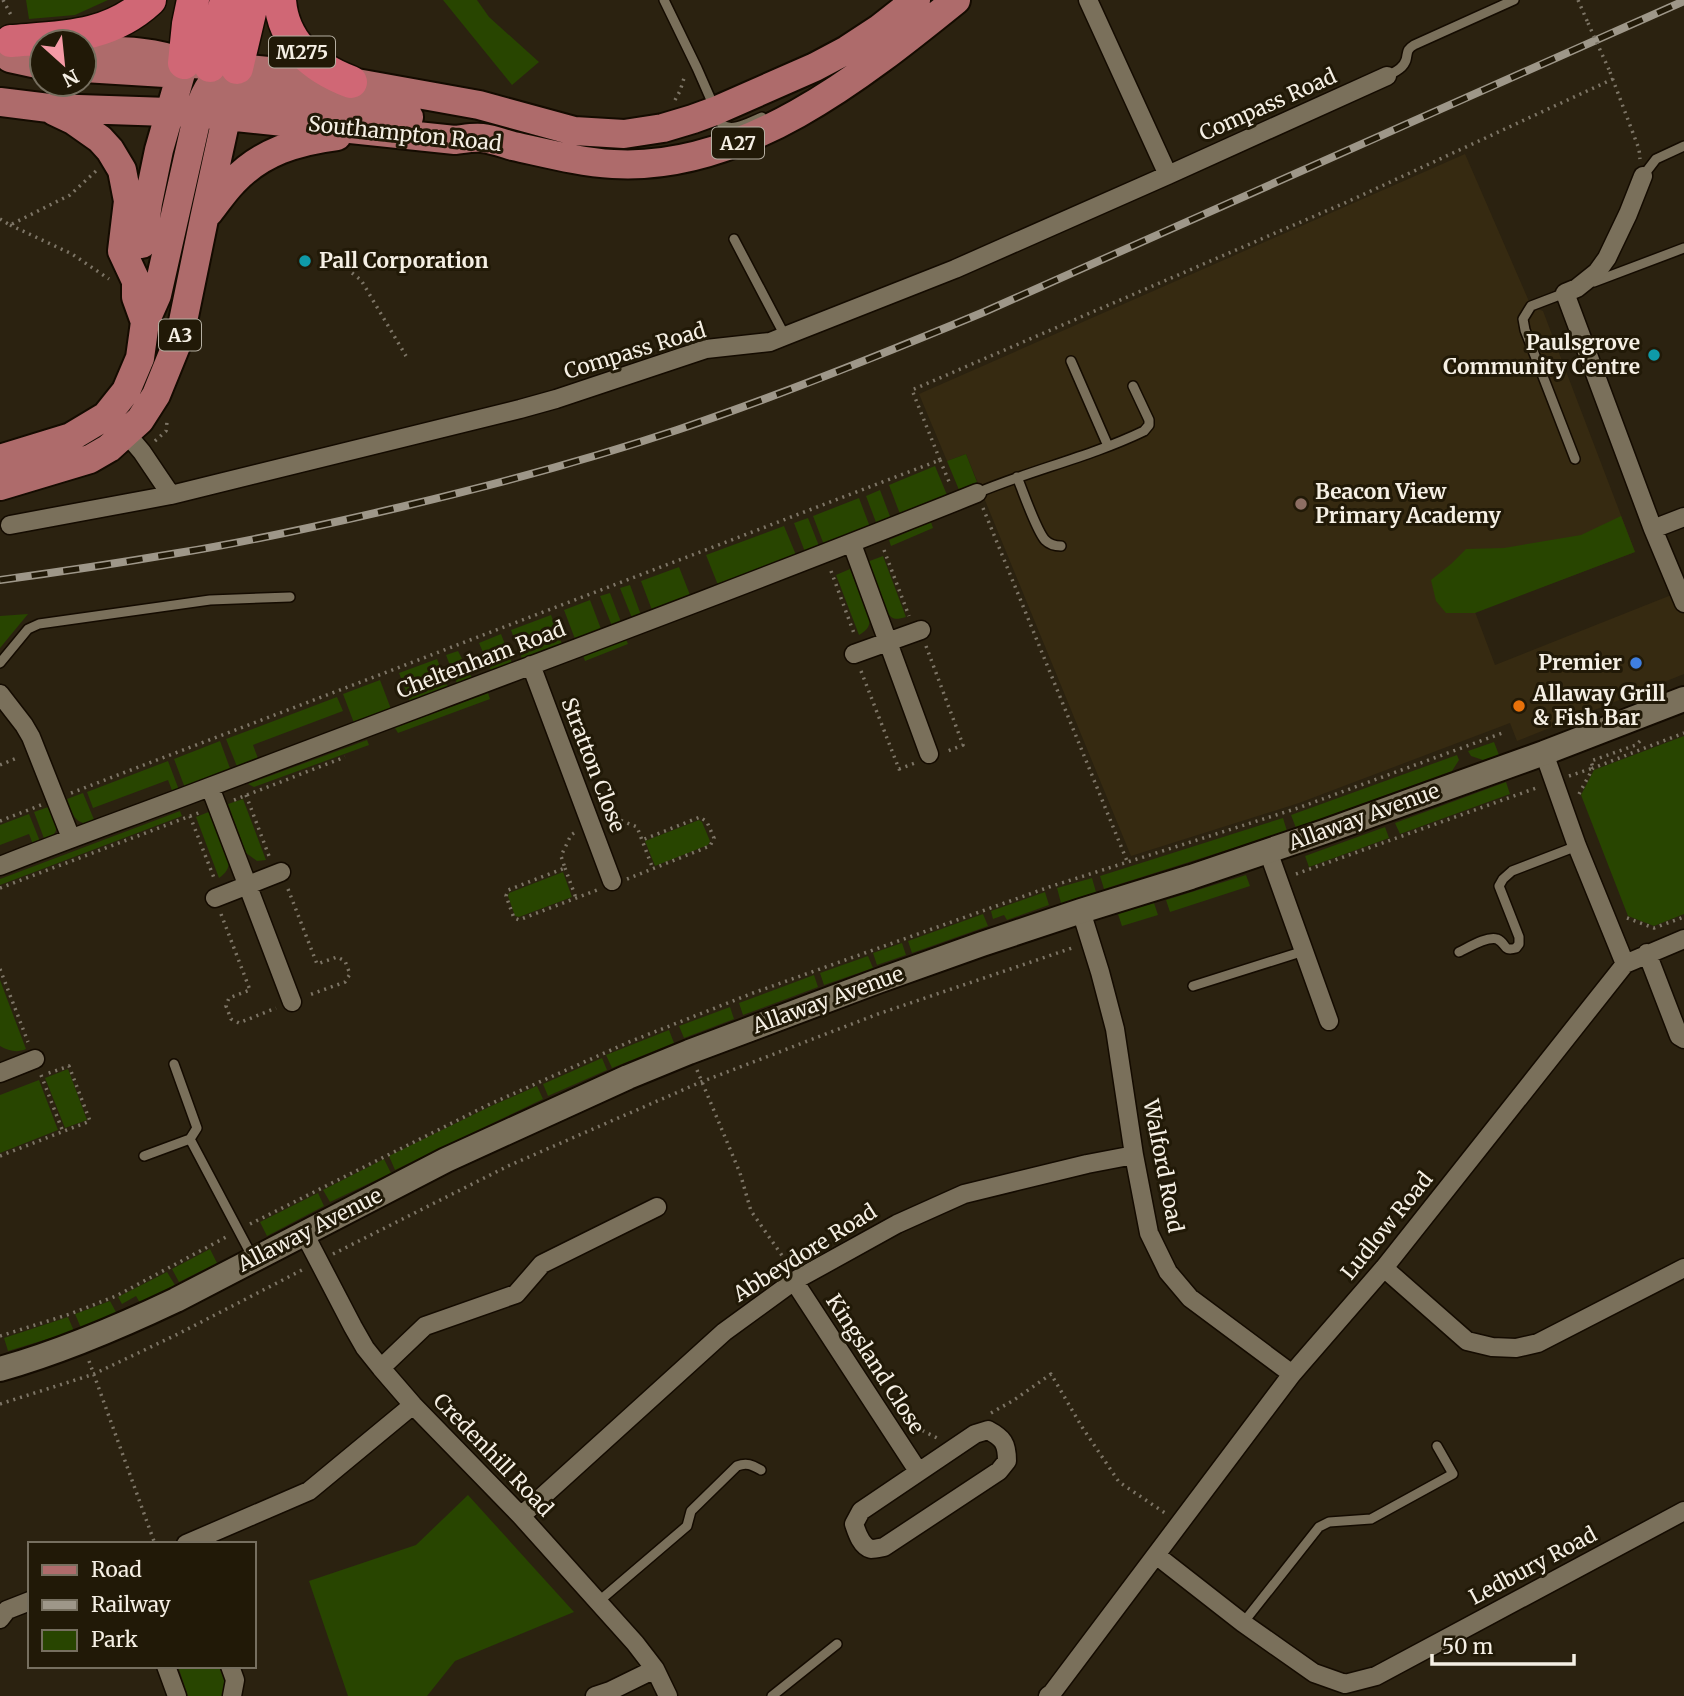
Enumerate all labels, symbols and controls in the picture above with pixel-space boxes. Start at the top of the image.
north arrow [28,28,98,98]
road number: M275 [269,36,335,68]
street label: Compass Road [1195,62,1341,147]
text: N [59,64,83,92]
street label: Southampton Road [307,110,503,157]
road number: A27 [712,127,764,158]
place label: Pall Corporation [319,247,489,274]
marker: Pall Corporation [297,253,313,269]
street label: Compass Road [561,316,710,385]
road number: A3 [159,320,201,350]
place label: Paulsgrove Community Centre [1443,329,1640,380]
marker: Paulsgrove Community Centre [1646,347,1662,363]
place label: Beacon View Primary Academy [1315,478,1501,529]
marker: Beacon View Primary Academy [1293,496,1309,512]
street label: Cheltenham Road [392,615,570,704]
place label: Premier [1538,649,1622,676]
marker: Premier [1628,655,1644,671]
place label: Allaway Grill & Fish Bar [1532,680,1666,731]
street label: Stratton Close [555,694,632,836]
marker: Allaway Grill & Fish Bar [1511,698,1527,714]
street label: Allaway Avenue [1284,777,1443,857]
street label: Allaway Avenue [748,960,907,1040]
street label: Walford Road [1137,1096,1190,1235]
street label: Ludlow Road [1335,1166,1439,1285]
street label: Allaway Avenue [232,1181,387,1278]
street label: Abbeydore Road [727,1197,882,1308]
street label: Kingsland Close [820,1289,931,1439]
street label: Credenhill Road [428,1387,559,1522]
street label: Ledbury Road [1464,1520,1602,1611]
legend [28,1542,256,1668]
text: Road [91,1556,142,1583]
text: Railway [91,1591,172,1618]
scale bar [1432,1622,1574,1666]
text: Park [91,1626,138,1653]
text: 50 m [1442,1633,1493,1660]

